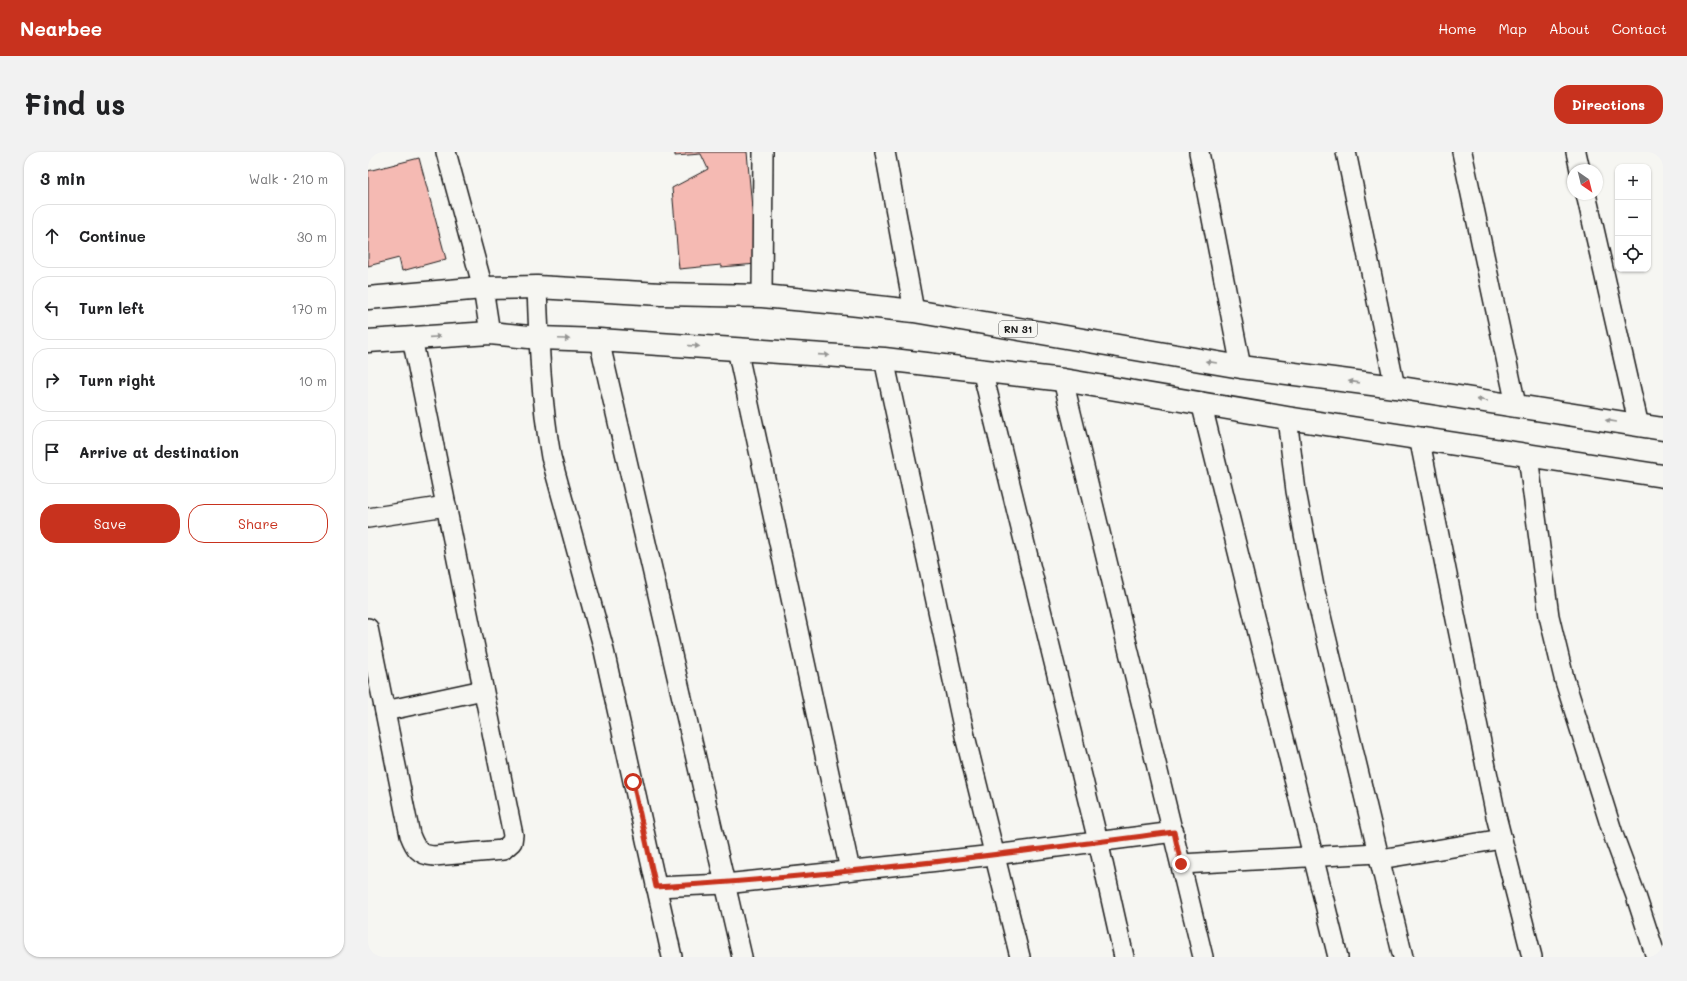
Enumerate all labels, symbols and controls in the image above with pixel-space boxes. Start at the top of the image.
text: Nearbee [20,16,102,41]
text: Home [1438,19,1476,38]
text: Map [1498,19,1527,38]
text: About [1549,19,1590,38]
text: Contact [1612,19,1667,38]
button: Directions [1554,85,1663,124]
text: Find us [24,86,125,122]
north arrow [1567,164,1603,200]
map controls [1615,164,1651,272]
button: + [1615,164,1651,200]
text: 3 min [40,167,85,189]
text: Walk · 210 m [249,170,328,187]
button: − [1615,200,1651,236]
icon: ahead [41,225,63,247]
text: Continue [79,226,146,246]
text: 30 m [297,228,327,245]
button: locate [1615,236,1651,272]
icon: left [41,297,63,319]
text: Turn left [79,298,144,318]
text: 170 m [291,300,327,317]
road number: RN 31 [999,321,1037,337]
one-way arrow [429,333,441,340]
one-way arrow [558,336,571,342]
one-way arrow [688,343,700,350]
one-way arrow [818,351,830,358]
one-way arrow [1205,358,1217,364]
icon: right [41,369,63,391]
text: Turn right [79,370,156,390]
text: 10 m [299,372,327,389]
one-way arrow [1348,378,1360,385]
one-way arrow [1476,397,1488,403]
one-way arrow [1605,418,1617,424]
icon: arrive [41,441,63,463]
text: Arrive at destination [79,442,239,462]
button: Save [40,504,180,543]
button: Share [188,504,328,543]
route start [624,773,642,791]
route end [1172,855,1190,873]

